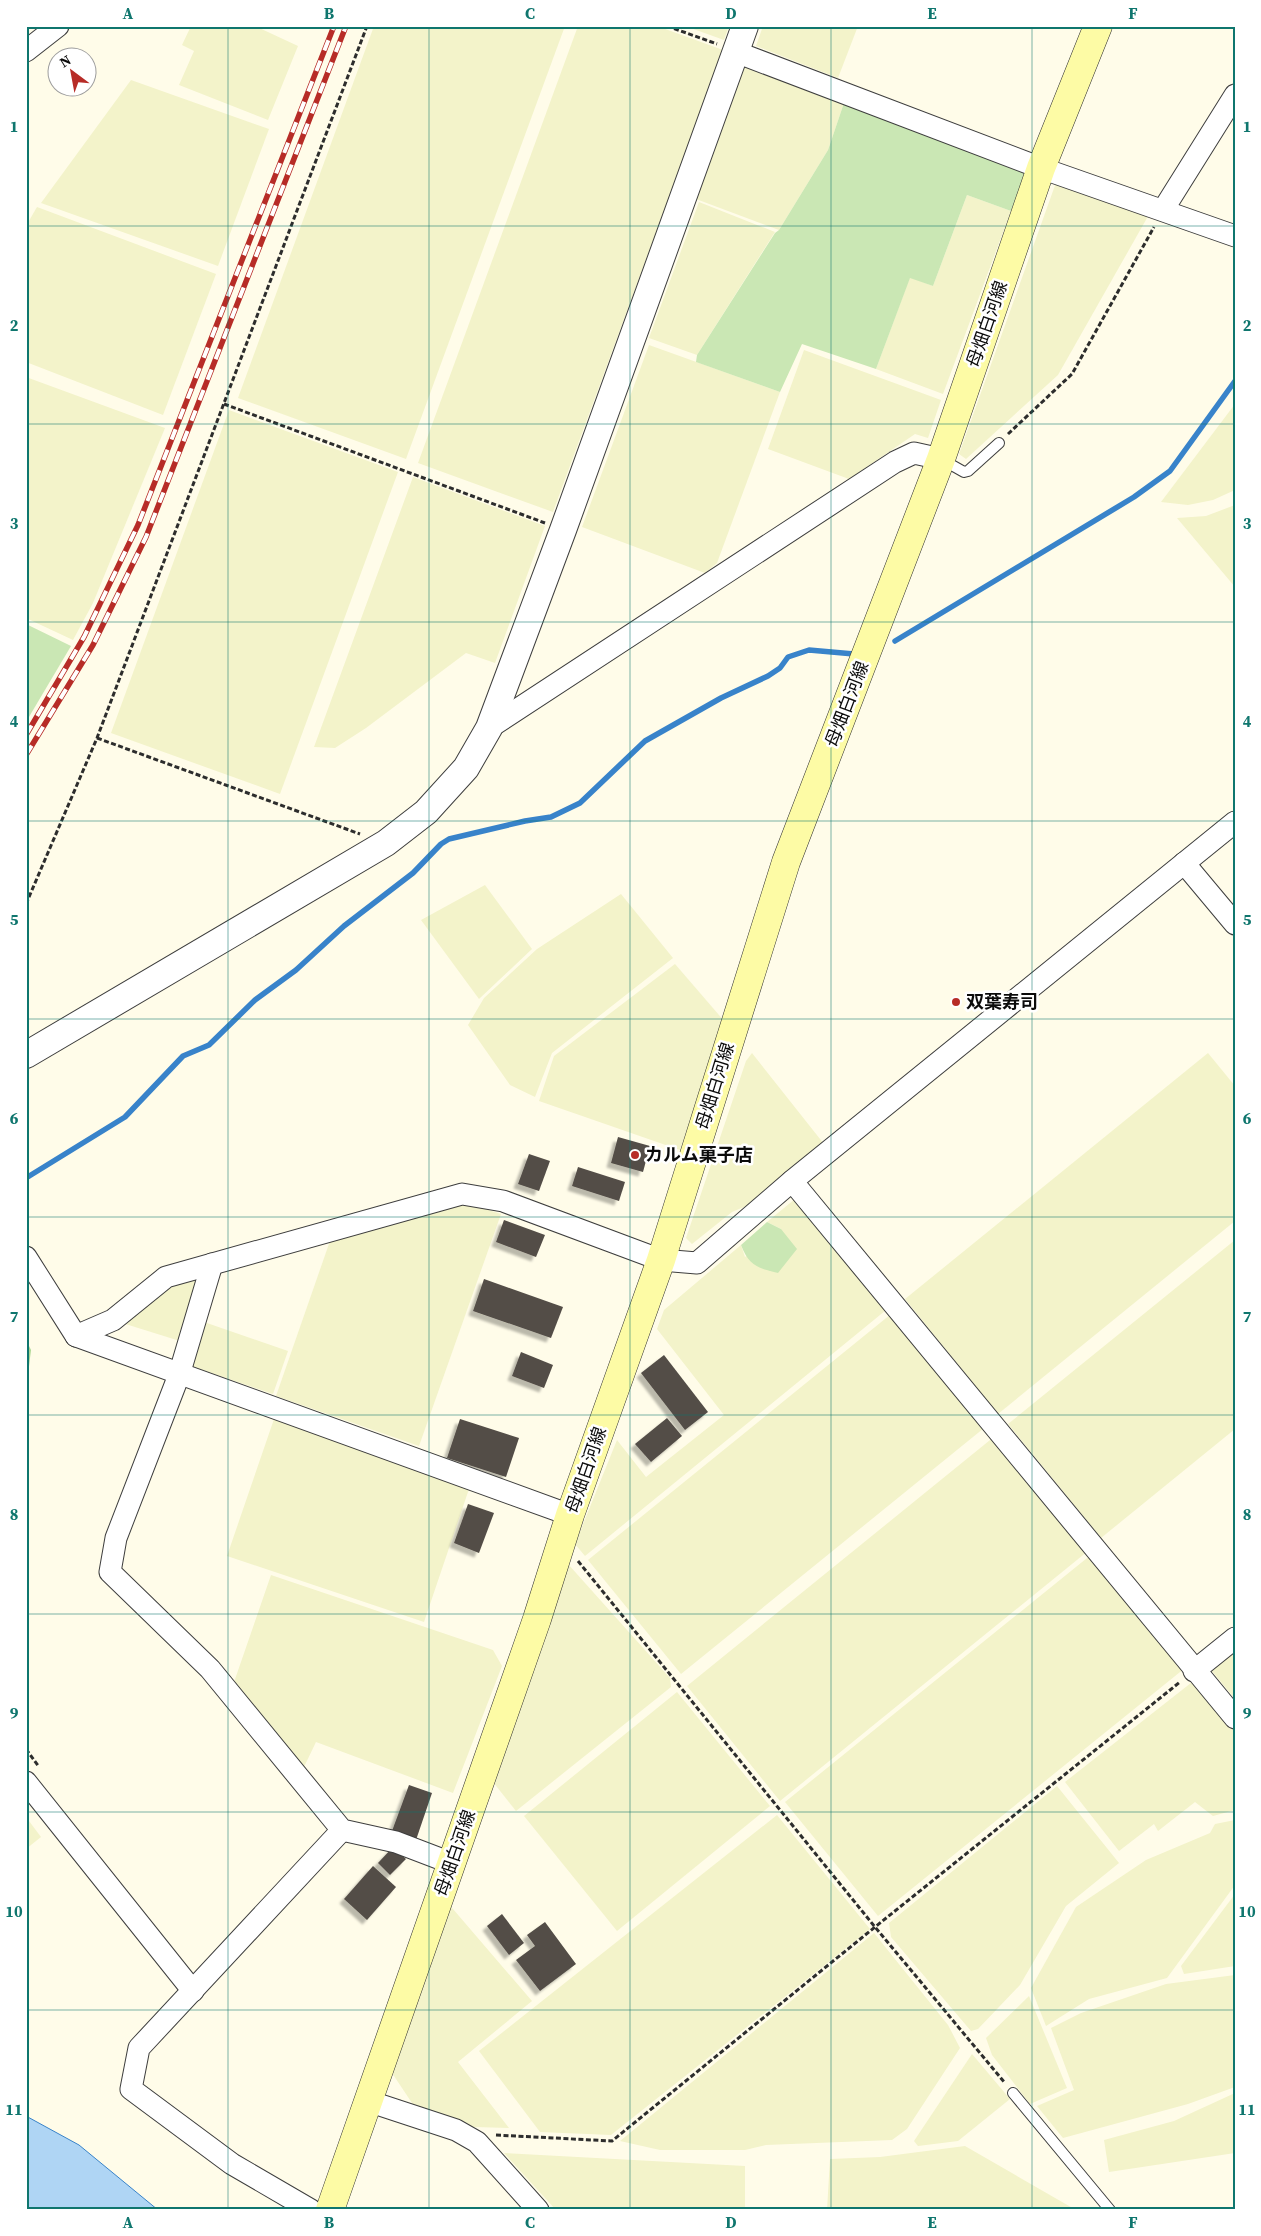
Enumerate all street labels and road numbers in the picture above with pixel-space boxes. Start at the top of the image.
street label: 母畑白河線 [960,277,1013,370]
street label: 母畑白河線 [819,657,874,750]
street label: 母畑白河線 [689,1039,740,1133]
street label: 母畑白河線 [559,1423,612,1516]
street label: 母畑白河線 [428,1806,481,1899]

